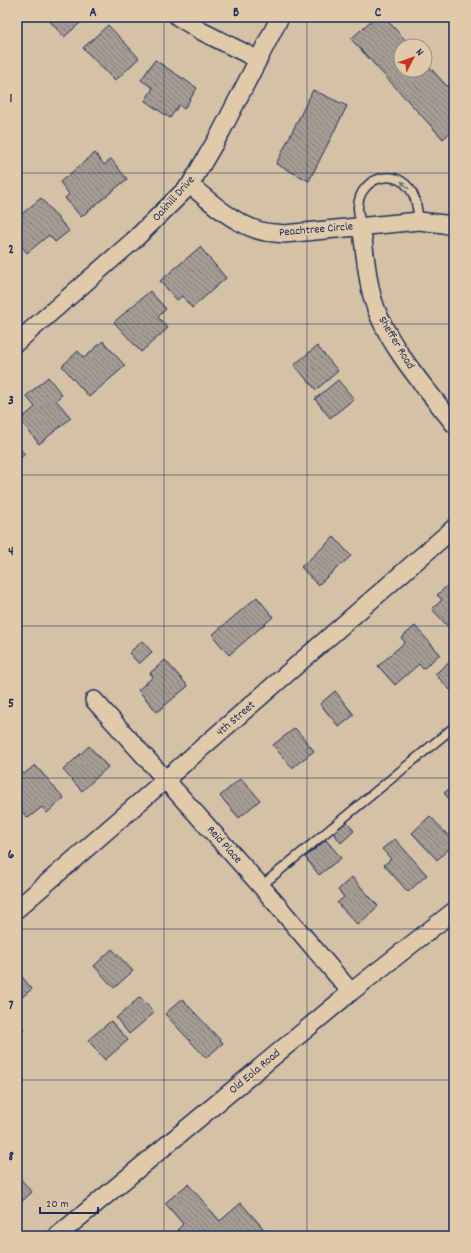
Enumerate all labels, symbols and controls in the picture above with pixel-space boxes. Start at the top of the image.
text: A [89,4,97,23]
text: B [233,4,239,23]
text: C [375,4,382,23]
north arrow [393,38,433,78]
text: N [411,45,427,60]
text: 1 [10,90,13,109]
street label: Oakhill Drive [149,172,199,226]
one-way arrow [400,180,410,190]
street label: Peachtree Circle [278,218,354,242]
text: 2 [8,241,14,260]
street label: Sheffer Road [373,313,419,373]
text: 3 [8,392,14,411]
text: 4 [8,543,14,562]
text: 5 [8,695,14,714]
street label: 4th Street [213,697,260,741]
street label: Reid Place [202,822,246,868]
text: 6 [8,846,15,865]
text: 7 [9,997,14,1016]
street label: Old Eola Road [226,1045,284,1099]
text: 8 [8,1148,14,1167]
scale bar [40,1189,98,1215]
text: 20 m [46,1196,69,1213]

